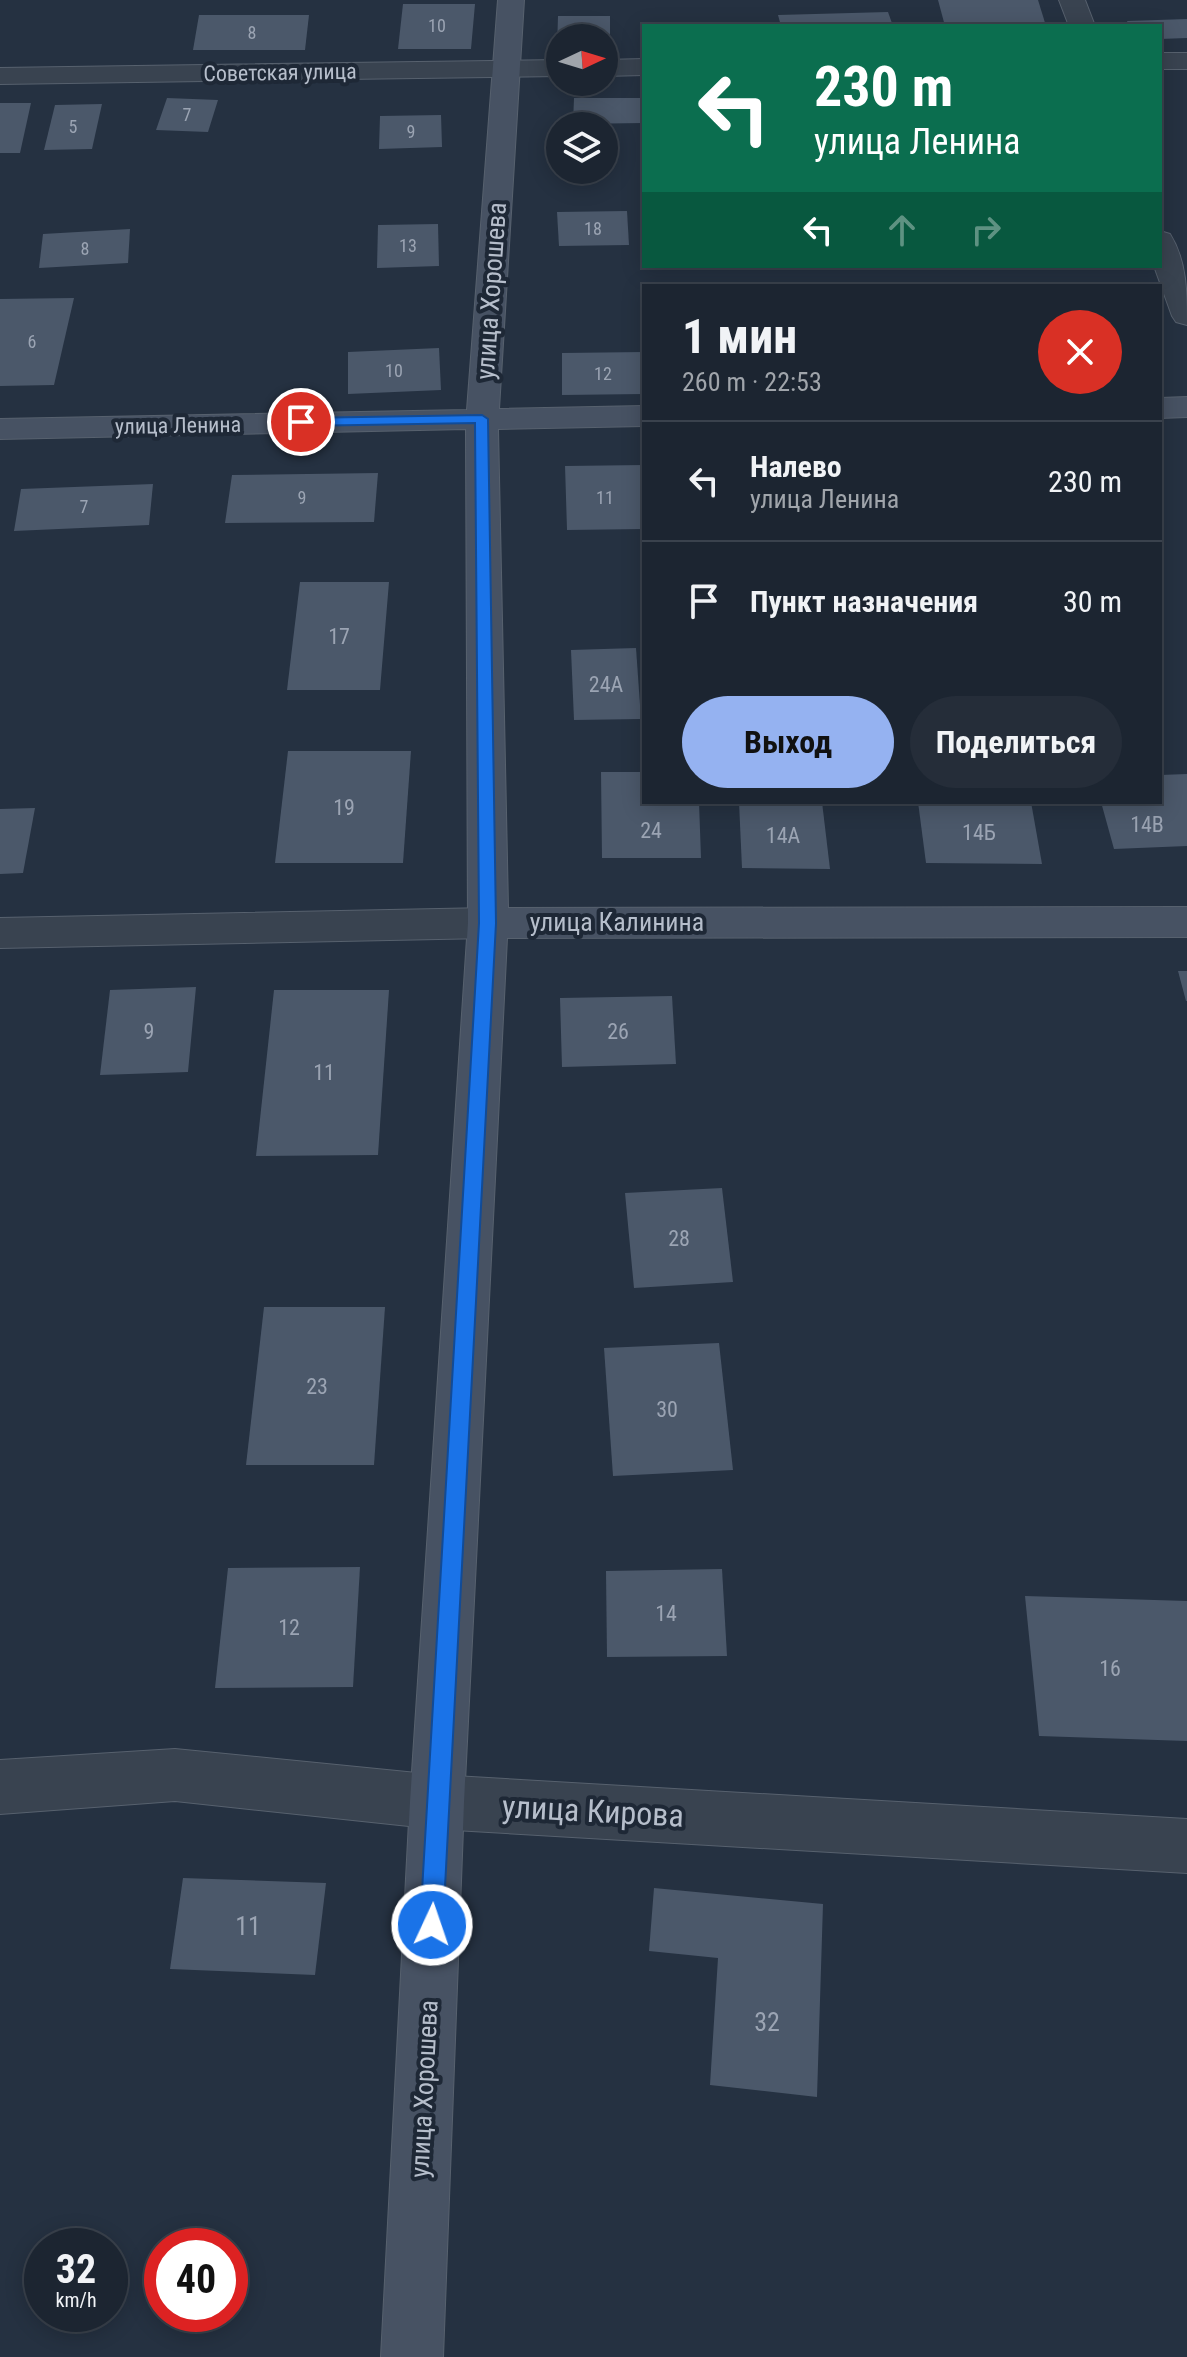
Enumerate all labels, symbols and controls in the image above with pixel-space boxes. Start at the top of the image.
house number: 10 [428,15,446,36]
house number: 8 [248,22,256,43]
north arrow [546,24,618,96]
map controls [546,24,618,184]
text: 230 m [814,54,953,120]
icon: left [682,56,786,160]
street label: Советская улица [203,59,357,86]
house number: 7 [183,104,192,125]
button: layers [546,112,618,184]
house number: 5 [69,116,78,137]
house number: 9 [407,121,415,142]
text: улица Ленина [814,121,1021,163]
street label: улица Хорошева [470,201,512,381]
icon: left [796,208,840,252]
icon: ahead [880,208,924,252]
icon: right [964,208,1008,252]
house number: 18 [584,218,602,239]
house number: 13 [399,235,417,256]
house number: 8 [81,238,89,259]
text: 1 мин [682,308,797,365]
button: close [1038,310,1122,394]
house number: 6 [28,331,36,352]
house number: 10 [385,360,403,381]
house number: 12 [594,363,612,384]
text: 260 m · 22:53 [682,367,822,397]
pin [267,388,335,456]
icon: arrive [279,400,323,444]
street label: улица Ленина [115,412,241,439]
text: Налево [750,449,842,484]
icon: left [682,459,726,503]
text: 230 m [1048,464,1122,499]
text: улица Ленина [750,484,899,514]
house number: 9 [298,487,306,508]
house number: 11 [596,487,614,508]
house number: 7 [80,496,89,517]
icon: arrive [682,579,726,623]
text: Пункт назначения [750,584,978,619]
text: 30 m [1063,584,1122,619]
house number: 17 [328,624,350,649]
house number: 24А [589,672,624,697]
button: Выход [682,696,894,788]
button: Поделиться [910,696,1122,788]
house number: 19 [333,795,355,820]
house number: 14В [1130,812,1164,837]
house number: 24 [640,818,662,843]
house number: 14Б [962,820,996,845]
house number: 14А [766,823,801,848]
street label: улица Калинина [530,907,704,937]
house number: 9 [144,1019,154,1044]
house number: 26 [607,1019,629,1044]
house number: 11 [313,1060,335,1085]
house number: 28 [668,1226,690,1251]
house number: 23 [306,1374,328,1399]
house number: 30 [656,1397,678,1422]
house number: 14 [655,1601,677,1626]
house number: 12 [278,1615,300,1640]
house number: 16 [1099,1656,1121,1681]
street label: улица Кирова [501,1787,685,1835]
position arrow [390,1883,474,1967]
house number: 11 [235,1911,261,1941]
street label: улица Хорошева [404,1999,444,2179]
house number: 32 [754,2007,780,2037]
speed limit sign: 40 [144,2228,248,2332]
text: 32 [56,2246,96,2293]
text: km/h [55,2288,97,2312]

